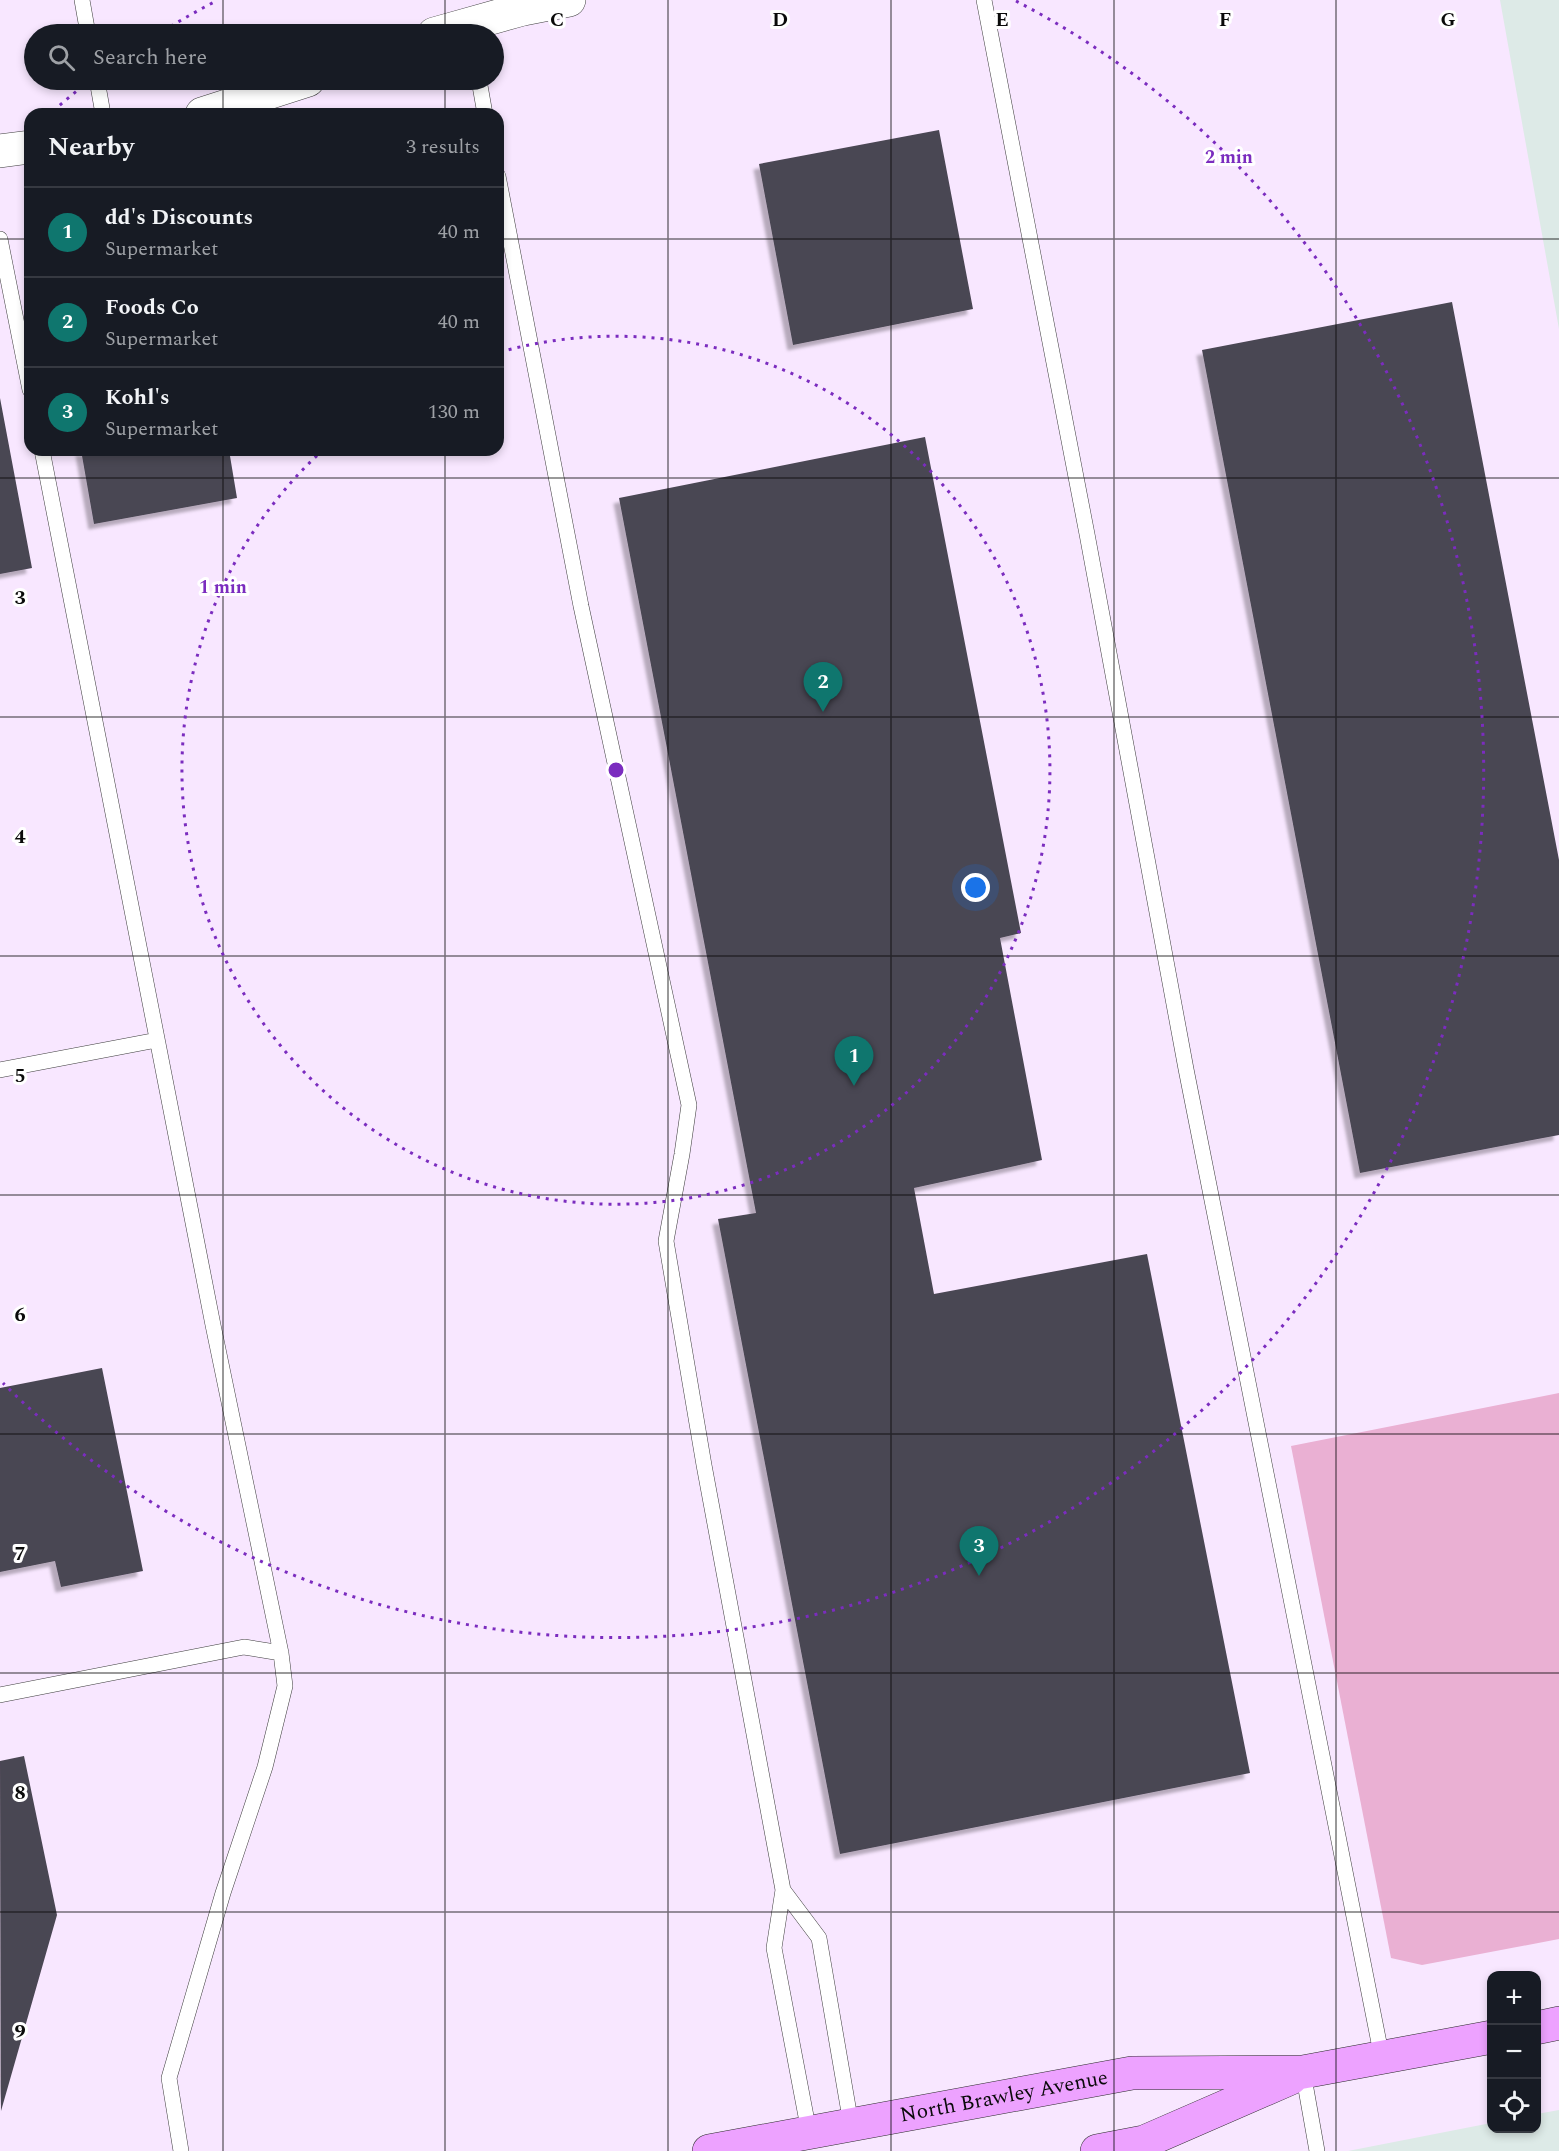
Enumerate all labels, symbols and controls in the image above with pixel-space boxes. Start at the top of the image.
text: C [550,5,564,35]
text: D [772,5,788,35]
text: E [995,5,1009,35]
text: F [1219,5,1231,35]
text: G [1440,5,1456,35]
search box [24,24,504,90]
icon: search [45,41,78,74]
text: Search here [93,41,207,74]
text: Nearby [48,127,134,167]
text: 3 results [406,132,480,162]
text: 2 min [1205,144,1253,171]
text: dd's Discounts [105,201,253,234]
text: 1 [62,217,73,247]
text: 40 m [438,217,480,247]
text: Supermarket [105,234,218,264]
text: Foods Co [105,291,199,324]
text: 2 [62,307,73,337]
text: 40 m [438,307,480,337]
text: Supermarket [105,324,218,354]
text: Kohl's [105,381,170,414]
text: 3 [62,397,73,427]
text: 130 m [428,397,480,427]
text: Supermarket [105,414,218,444]
text: 1 min [199,574,247,601]
text: 3 [14,583,26,613]
pin: 2 [804,662,842,712]
centre of rings [606,760,626,780]
text: 4 [14,822,26,852]
your location [961,873,990,902]
pin: 1 [834,1036,874,1086]
text: 5 [14,1061,26,1091]
text: 6 [14,1300,26,1330]
pin: 3 [960,1526,998,1576]
text: 7 [14,1539,26,1569]
text: 8 [14,1778,26,1808]
map controls [1487,1971,1541,2133]
button: + [1487,1971,1541,2025]
text: 9 [14,2017,26,2047]
button: − [1487,2025,1541,2079]
street label: North Brawley Avenue [897,2062,1111,2131]
button: locate [1487,2079,1541,2133]

